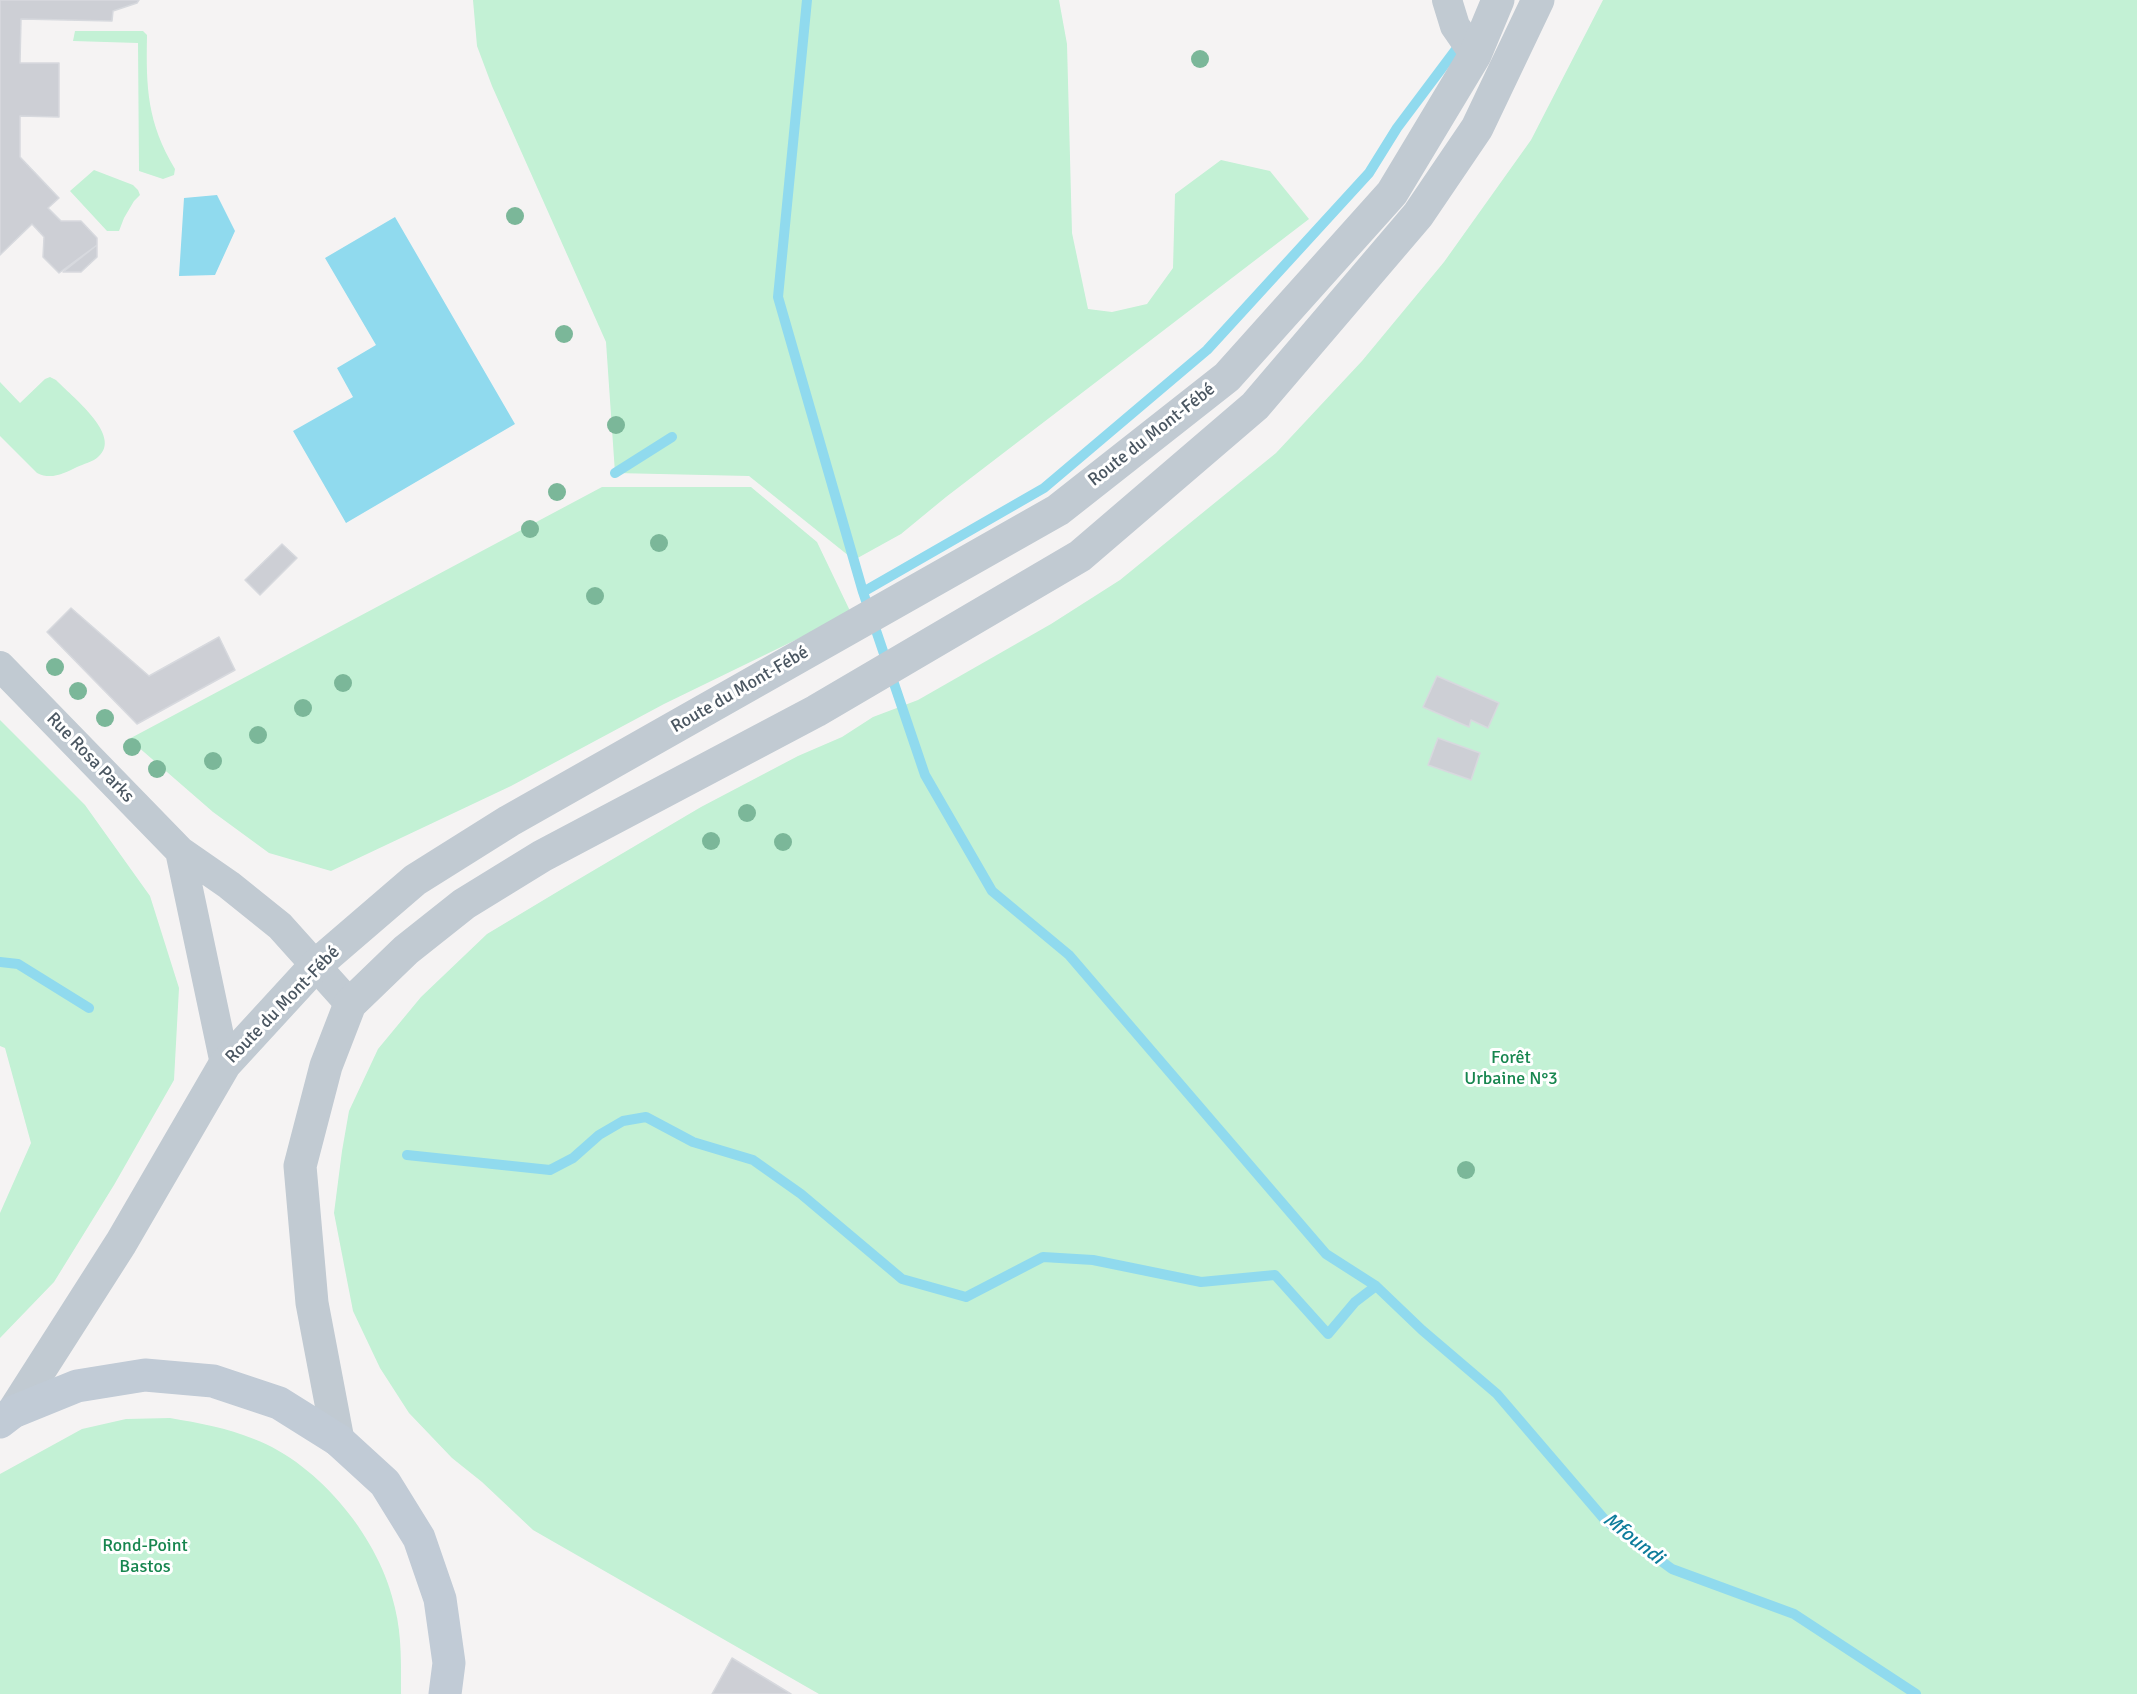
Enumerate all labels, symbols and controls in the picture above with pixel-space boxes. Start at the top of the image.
street label: Route du Mont-Fébé [1084,379,1220,491]
street label: Route du Mont-Fébé [668,642,812,738]
street label: Rue Rosa Parks [42,709,138,807]
street label: Route du Mont-Fébé [221,942,345,1068]
park label: Forêt Urbaine N°3 [1464,1047,1558,1090]
water label: Mfoundi [1598,1508,1668,1570]
park label: Rond-Point Bastos [102,1535,188,1578]

